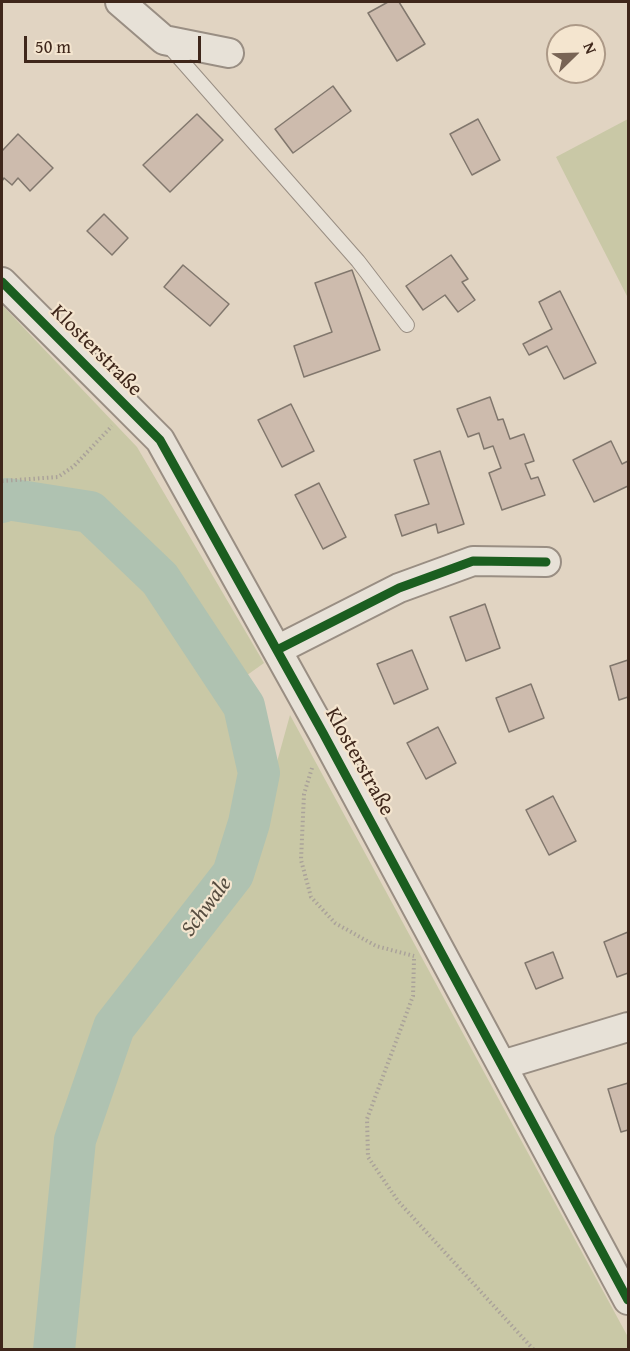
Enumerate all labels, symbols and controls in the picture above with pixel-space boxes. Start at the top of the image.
scale bar [27,24,204,62]
north arrow [546,24,606,84]
text: 50 m [35,33,71,60]
text: N [578,38,604,57]
street label: Klosterstraße [45,300,147,402]
street label: Klosterstraße [319,704,399,820]
water label: Schwale [176,872,238,942]

